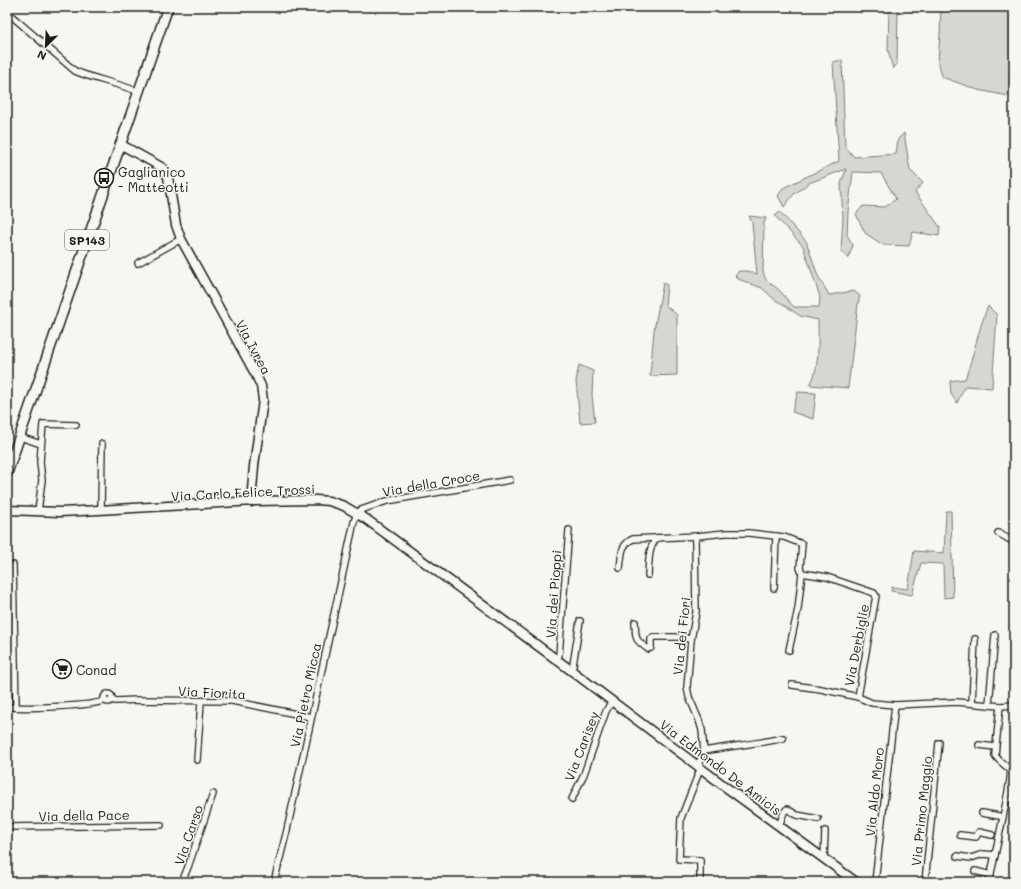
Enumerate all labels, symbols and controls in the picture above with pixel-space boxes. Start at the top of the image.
north arrow [26,26,66,66]
text: N [35,47,49,64]
place label: Gaglianico - Matteotti [118,163,189,195]
bus stop icon: Gaglianico - Matteotti [93,167,115,189]
road number: SP143 [65,230,109,250]
street label: Via Ivrea [232,317,276,377]
street label: Via della Croce [381,466,481,500]
street label: Via Carlo Felice Trossi [171,480,315,504]
street label: Via dei Pioppi [541,549,565,639]
street label: Via dei Fiori [668,596,694,676]
street label: Via Derbiglie [840,603,872,687]
street label: Via Pietro Micca [286,641,324,749]
supermarket icon: Conad [51,658,73,680]
place label: Conad [76,661,117,678]
street label: Via Fiorita [178,682,246,702]
street label: Via Carisey [560,708,602,783]
street label: Via Edmondo De Amicis [657,716,785,818]
street label: Via Aldo Moro [861,746,887,837]
street label: Via Primo Maggio [907,755,935,867]
street label: Via Carso [170,802,206,867]
street label: Via della Pace [38,806,130,824]

